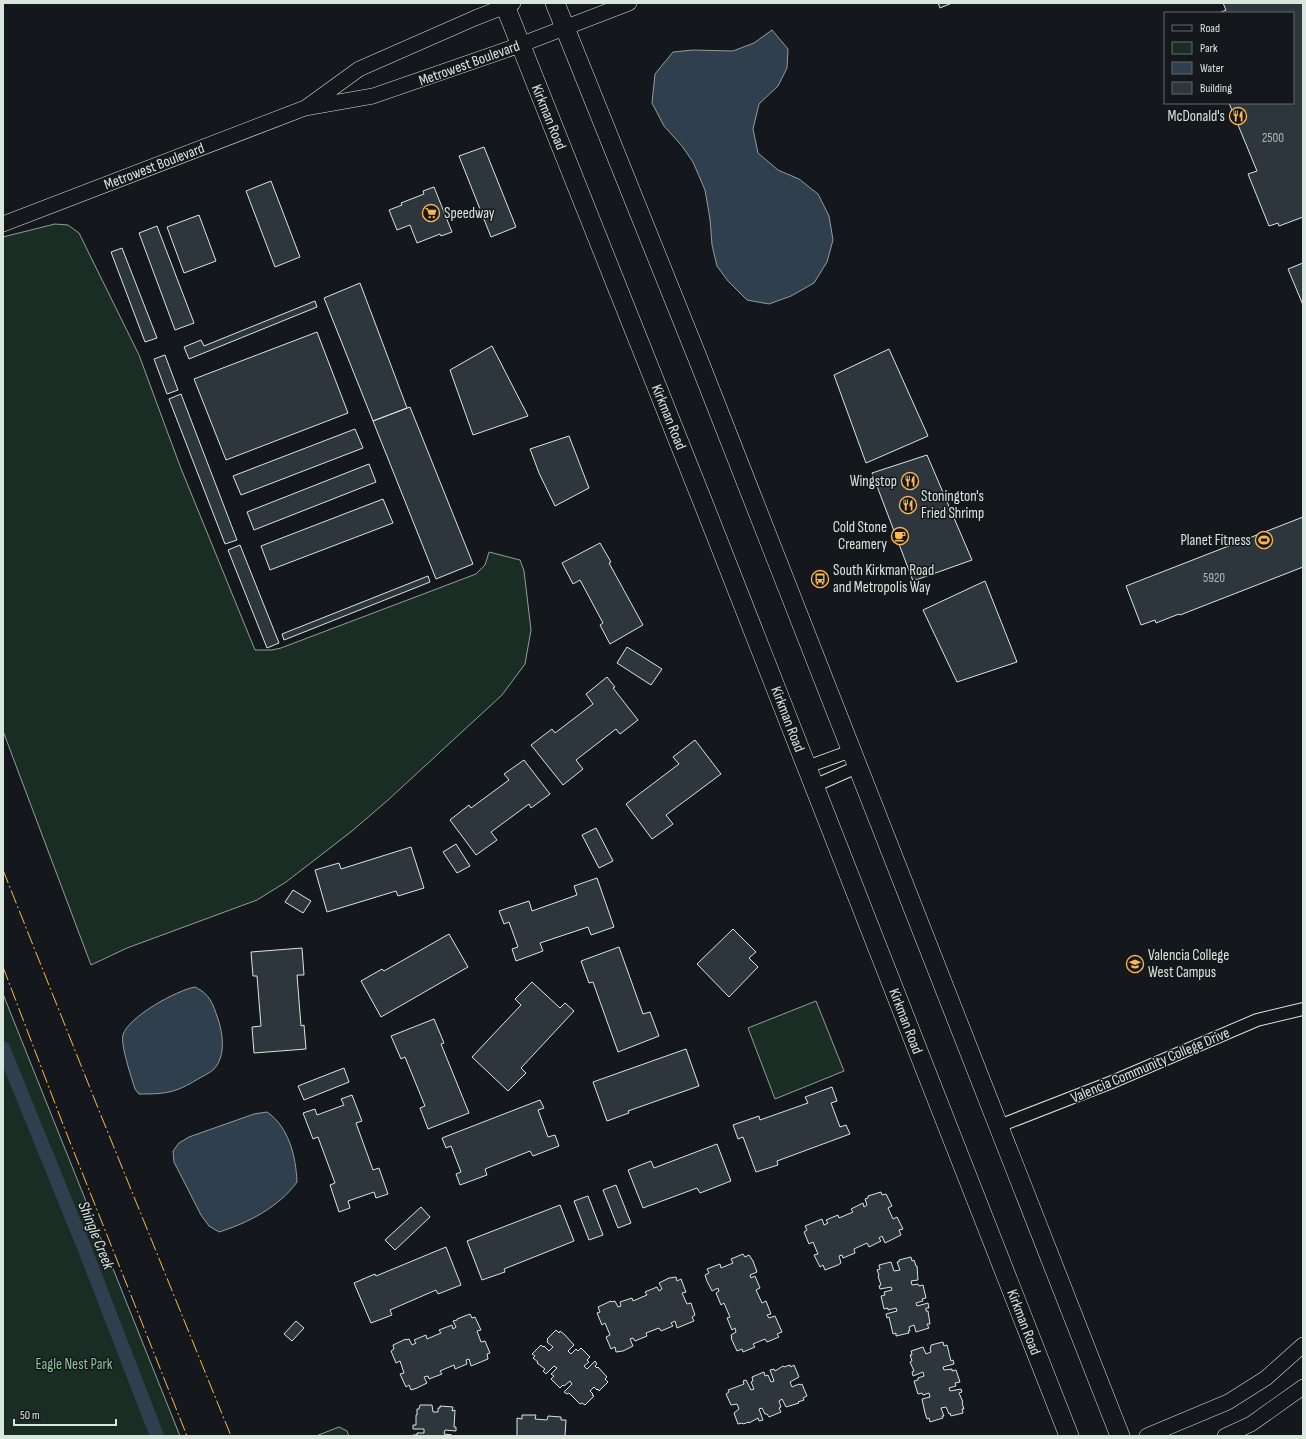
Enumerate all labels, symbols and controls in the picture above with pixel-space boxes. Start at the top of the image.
legend [1164,12,1294,104]
text: Road [1200,21,1220,36]
street label: Metrowest Boulevard [416,36,522,91]
text: Park [1200,41,1218,56]
text: Water [1200,61,1224,76]
text: Building [1200,81,1232,96]
street label: Kirkman Road [527,82,570,153]
restaurant icon: McDonald's [1228,106,1248,126]
place label: McDonald's [1168,107,1225,126]
house number: 2500 [1262,130,1284,146]
street label: Metrowest Boulevard [101,139,207,194]
supermarket icon: Speedway [421,203,441,223]
place label: Speedway [444,204,495,223]
street label: Kirkman Road [647,382,690,453]
restaurant icon: Wingstop [900,471,920,491]
place label: Wingstop [850,472,897,491]
place label: Stonington's Fried Shrimp [921,487,984,523]
restaurant icon: Stonington's Fried Shrimp [898,495,918,515]
place label: Cold Stone Creamery [833,518,887,554]
cafe icon: Cold Stone Creamery [890,526,910,546]
sports icon: Planet Fitness [1254,530,1274,550]
place label: Planet Fitness [1180,531,1251,550]
place label: South Kirkman Road and Metropolis Way [833,561,934,597]
bus stop icon: South Kirkman Road and Metropolis Way [810,569,830,589]
house number: 5920 [1203,570,1225,586]
street label: Kirkman Road [766,684,809,755]
place label: Valencia College West Campus [1148,946,1229,982]
school or university icon: Valencia College West Campus [1125,954,1145,974]
street label: Kirkman Road [884,986,927,1057]
street label: Valencia Community College Drive [1068,1023,1232,1108]
water label: Shingle Creek [73,1199,118,1273]
street label: Kirkman Road [1002,1287,1045,1358]
park label: Eagle Nest Park [36,1355,113,1374]
scale bar [14,1401,116,1427]
text: 50 m [20,1408,40,1423]

